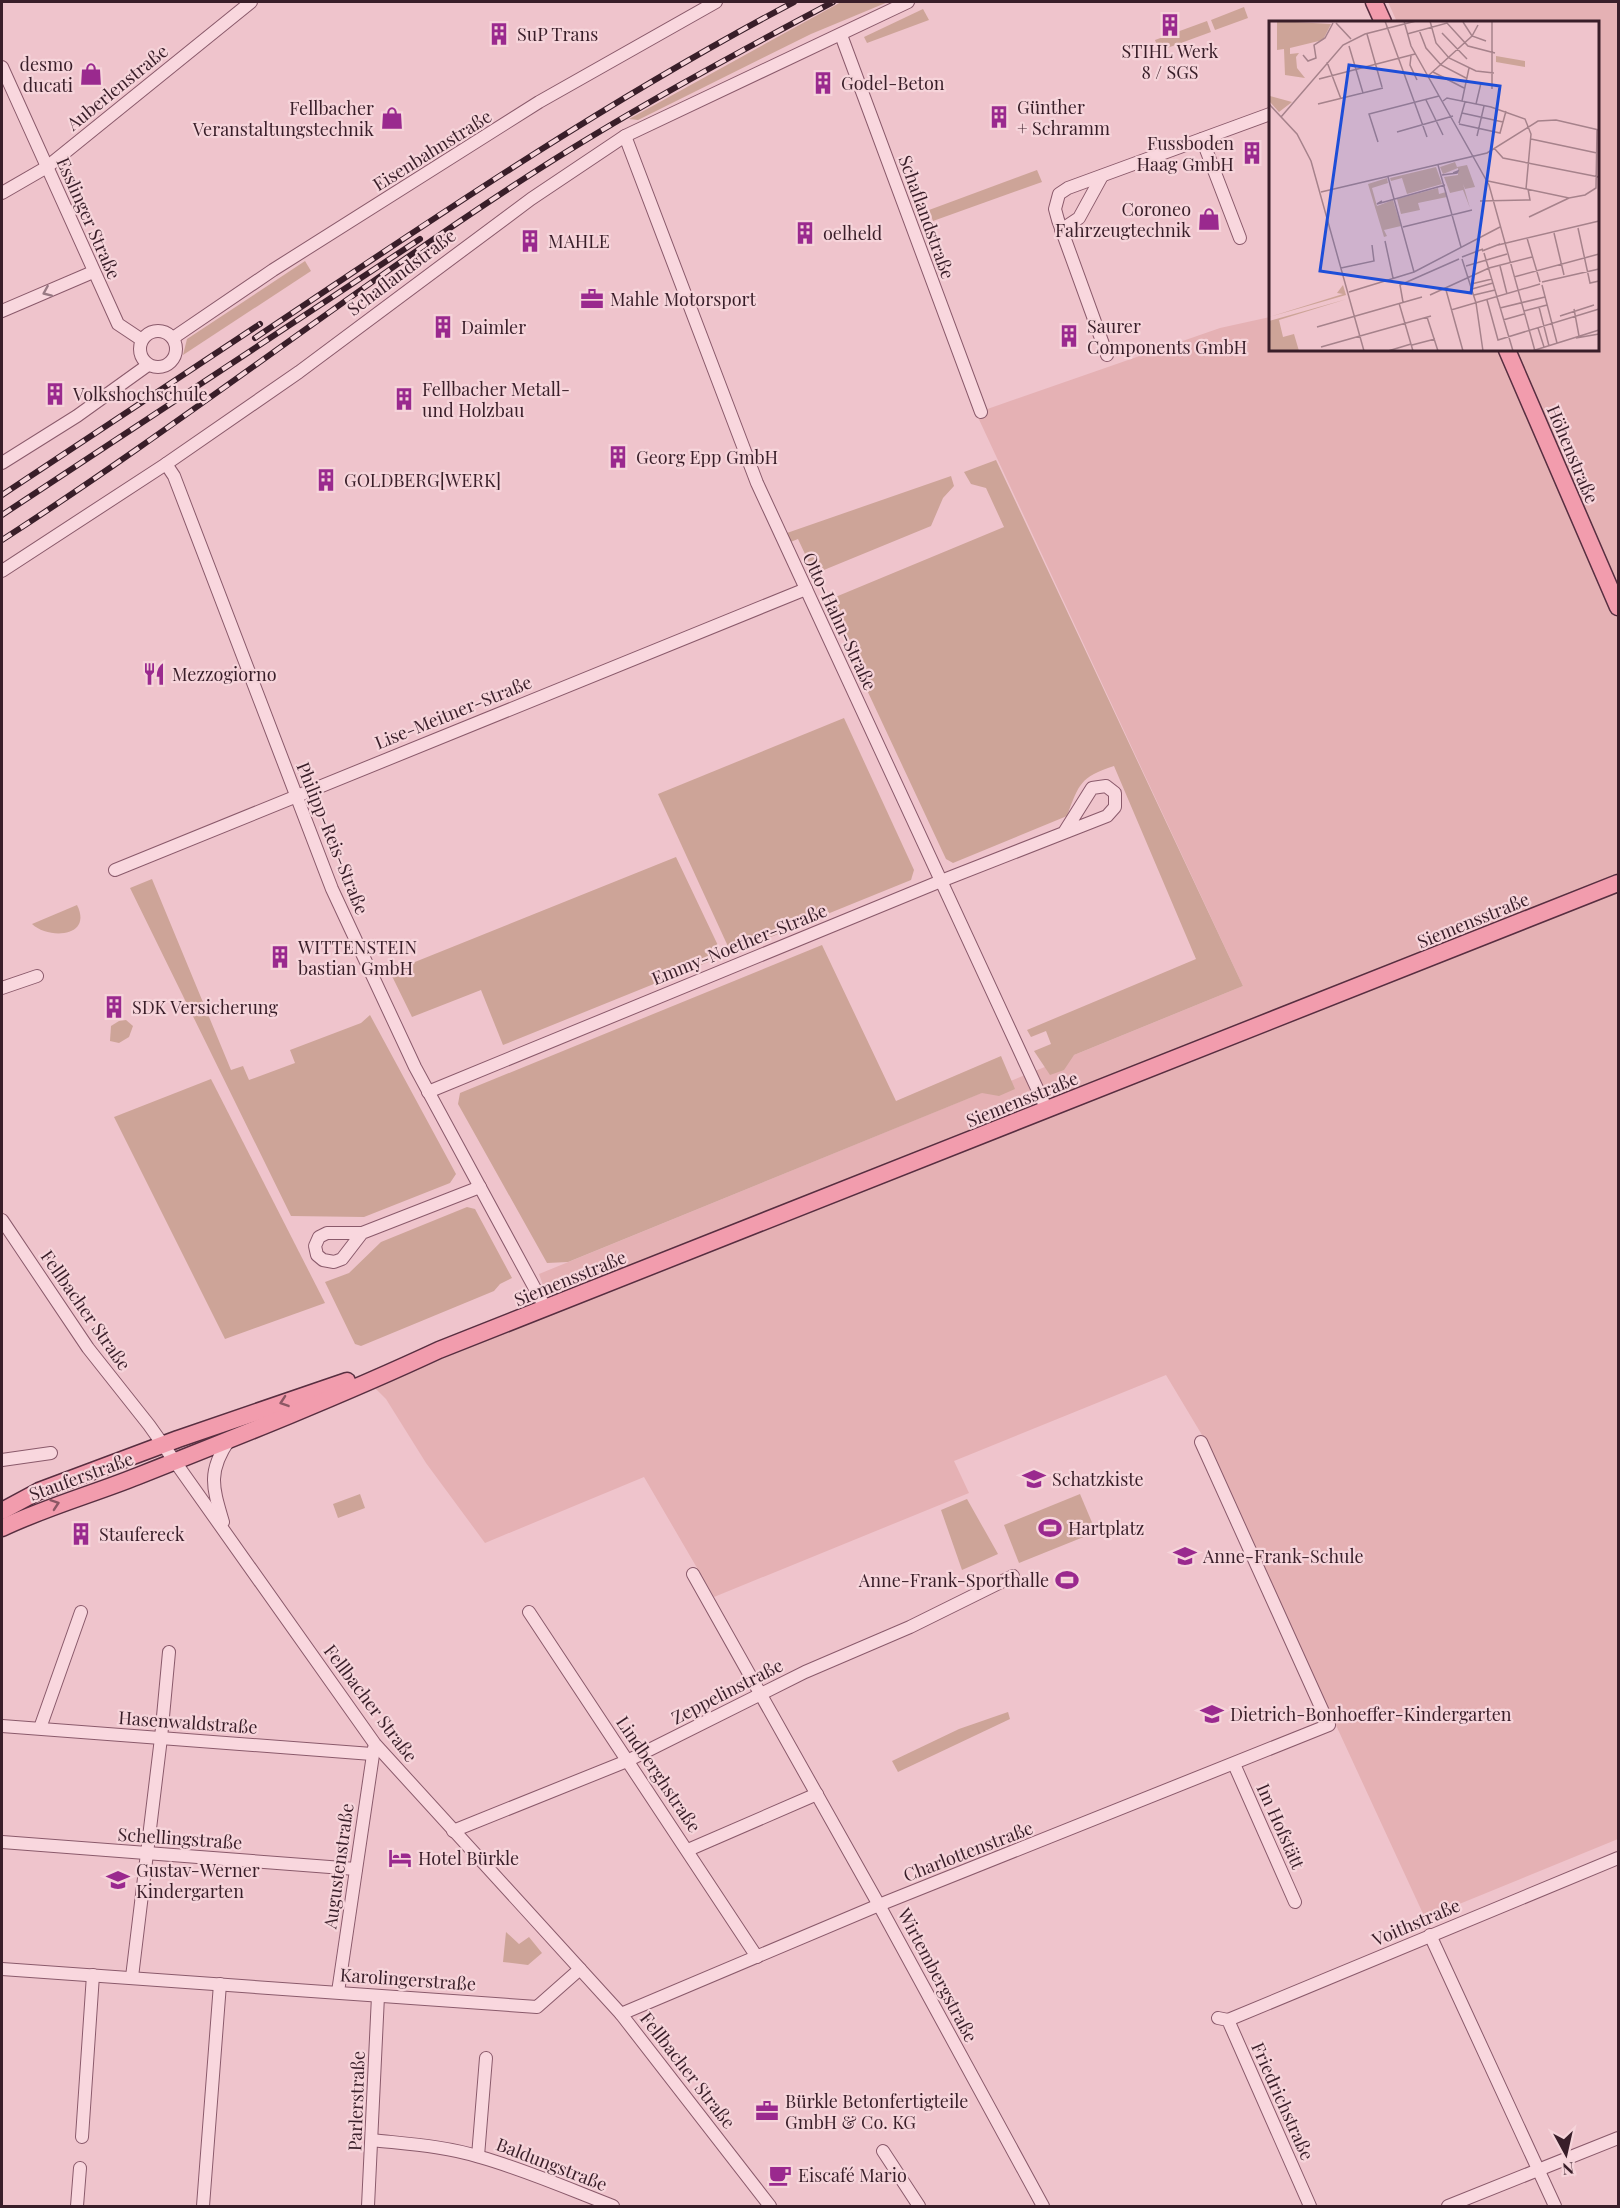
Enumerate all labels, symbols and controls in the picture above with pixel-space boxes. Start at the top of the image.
building icon: STIHL Werk 8 / SGS [1157,12,1183,38]
building icon: SuP Trans [486,21,512,47]
inset map [1269,21,1599,351]
place label: SuP Trans [517,22,598,46]
street label: Auberlenstraße [60,39,173,136]
place label: STIHL Werk 8 / SGS [1122,39,1218,84]
place label: desmo ducati [20,52,73,97]
shop icon: desmo ducati [78,61,104,87]
building icon: Godel-Beton [810,70,836,96]
place label: Godel-Beton [841,71,945,95]
place label: Günther + Schramm [1017,95,1110,140]
place label: Fellbacher Veranstaltungstechnik [192,96,374,141]
street label: Eisenbahnstraße [368,104,496,196]
building icon: Günther + Schramm [986,104,1012,130]
shop icon: Fellbacher Veranstaltungstechnik [379,105,405,131]
place label: Fussboden Haag GmbH [1136,131,1234,176]
building icon: Fussboden Haag GmbH [1239,140,1265,166]
street label: Schaflandstraße [893,152,961,282]
street label: Esslinger Straße [51,153,127,283]
place label: Coroneo Fahrzeugtechnik [1055,197,1191,242]
shop icon: Coroneo Fahrzeugtechnik [1196,206,1222,232]
building icon: oelheld [792,220,818,246]
place label: oelheld [823,221,883,245]
street label: Schaflandstraße [342,223,460,321]
building icon: MAHLE [517,228,543,254]
place label: MAHLE [548,229,610,253]
one-way arrow [43,285,54,297]
office icon: Mahle Motorsport [579,286,605,312]
place label: Mahle Motorsport [610,287,757,311]
building icon: Daimler [430,314,456,340]
place label: Saurer Components GmbH [1087,314,1247,359]
place label: Daimler [461,315,526,339]
building icon: Saurer Components GmbH [1056,323,1082,349]
place label: Fellbacher Metall- und Holzbau [422,377,570,422]
building icon: Volkshochschule [42,381,68,407]
place label: Volkshochschule [72,382,208,406]
building icon: Fellbacher Metall- und Holzbau [391,386,417,412]
street label: Höhenstraße [1542,401,1604,507]
building icon: Georg Epp GmbH [605,444,631,470]
place label: Georg Epp GmbH [636,445,778,469]
building icon: GOLDBERG[WERK] [313,467,339,493]
place label: GOLDBERG[WERK] [344,468,501,492]
street label: Otto-Hahn-Straße [798,548,882,694]
restaurant icon: Mezzogiorno [141,661,167,687]
place label: Mezzogiorno [172,662,277,686]
street label: Lise-Meitner-Straße [371,670,535,754]
street label: Philipp-Reis-Straße [291,758,375,918]
street label: Siemensstraße [1413,887,1533,953]
street label: Emmy-Noether-Straße [648,898,830,990]
place label: WITTENSTEIN bastian GmbH [297,935,417,980]
building icon: WITTENSTEIN bastian GmbH [267,944,293,970]
building icon: SDK Versicherung [101,994,127,1020]
place label: SDK Versicherung [132,995,278,1019]
street label: Siemensstraße [962,1066,1082,1132]
street label: Fellbacher Straße [36,1245,136,1375]
street label: Siemensstraße [510,1245,630,1311]
one-way arrow [279,1395,290,1408]
street label: Stauferstraße [26,1446,136,1506]
school or university icon: Schatzkiste [1021,1466,1047,1492]
place label: Schatzkiste [1052,1467,1144,1491]
one-way arrow [49,1499,60,1512]
sports icon: Hartplatz [1037,1515,1063,1541]
place label: Hartplatz [1068,1516,1144,1540]
building icon: Staufereck [68,1521,94,1547]
place label: Staufereck [99,1522,185,1546]
school or university icon: Anne-Frank-Schule [1172,1543,1198,1569]
place label: Anne-Frank-Schule [1202,1544,1364,1568]
sports icon: Anne-Frank-Sporthalle [1054,1567,1080,1593]
place label: Anne-Frank-Sporthalle [858,1568,1049,1592]
street label: Fellbacher Straße [319,1639,423,1767]
street label: Zeppelinstraße [667,1653,787,1729]
school or university icon: Dietrich-Bonhoeffer-Kindergarten [1199,1701,1225,1727]
place label: Dietrich-Bonhoeffer-Kindergarten [1230,1702,1512,1726]
street label: Hasenwaldstraße [118,1705,258,1739]
street label: Lindberghstraße [611,1711,707,1837]
street label: Im Hofstätt [1252,1779,1311,1873]
street label: Augustenstraße [317,1802,359,1931]
street label: Charlottenstraße [900,1815,1036,1887]
street label: Schellingstraße [117,1822,243,1854]
hotel icon: Hotel Bürkle [387,1845,413,1871]
place label: Hotel Bürkle [418,1846,519,1870]
place label: Gustav-Werner Kindergarten [136,1858,260,1903]
school or university icon: Gustav-Werner Kindergarten [105,1867,131,1893]
street label: Voithstraße [1367,1893,1464,1952]
street label: Wirtembergstraße [892,1903,983,2046]
street label: Karolingerstraße [339,1962,477,1996]
street label: Fellbacher Straße [635,2007,741,2133]
street label: Friedrichstraße [1246,2038,1320,2164]
street label: Parlerstraße [342,2051,370,2151]
place label: Bürkle Betonfertigteile GmbH & Co. KG [785,2089,968,2134]
office icon: Bürkle Betonfertigteile GmbH & Co. KG [754,2098,780,2124]
north arrow [1536,2124,1596,2184]
street label: Baldungstraße [493,2132,611,2196]
text: N [1561,2158,1575,2181]
cafe icon: Eiscafé Mario [767,2162,793,2188]
place label: Eiscafé Mario [798,2163,907,2187]

